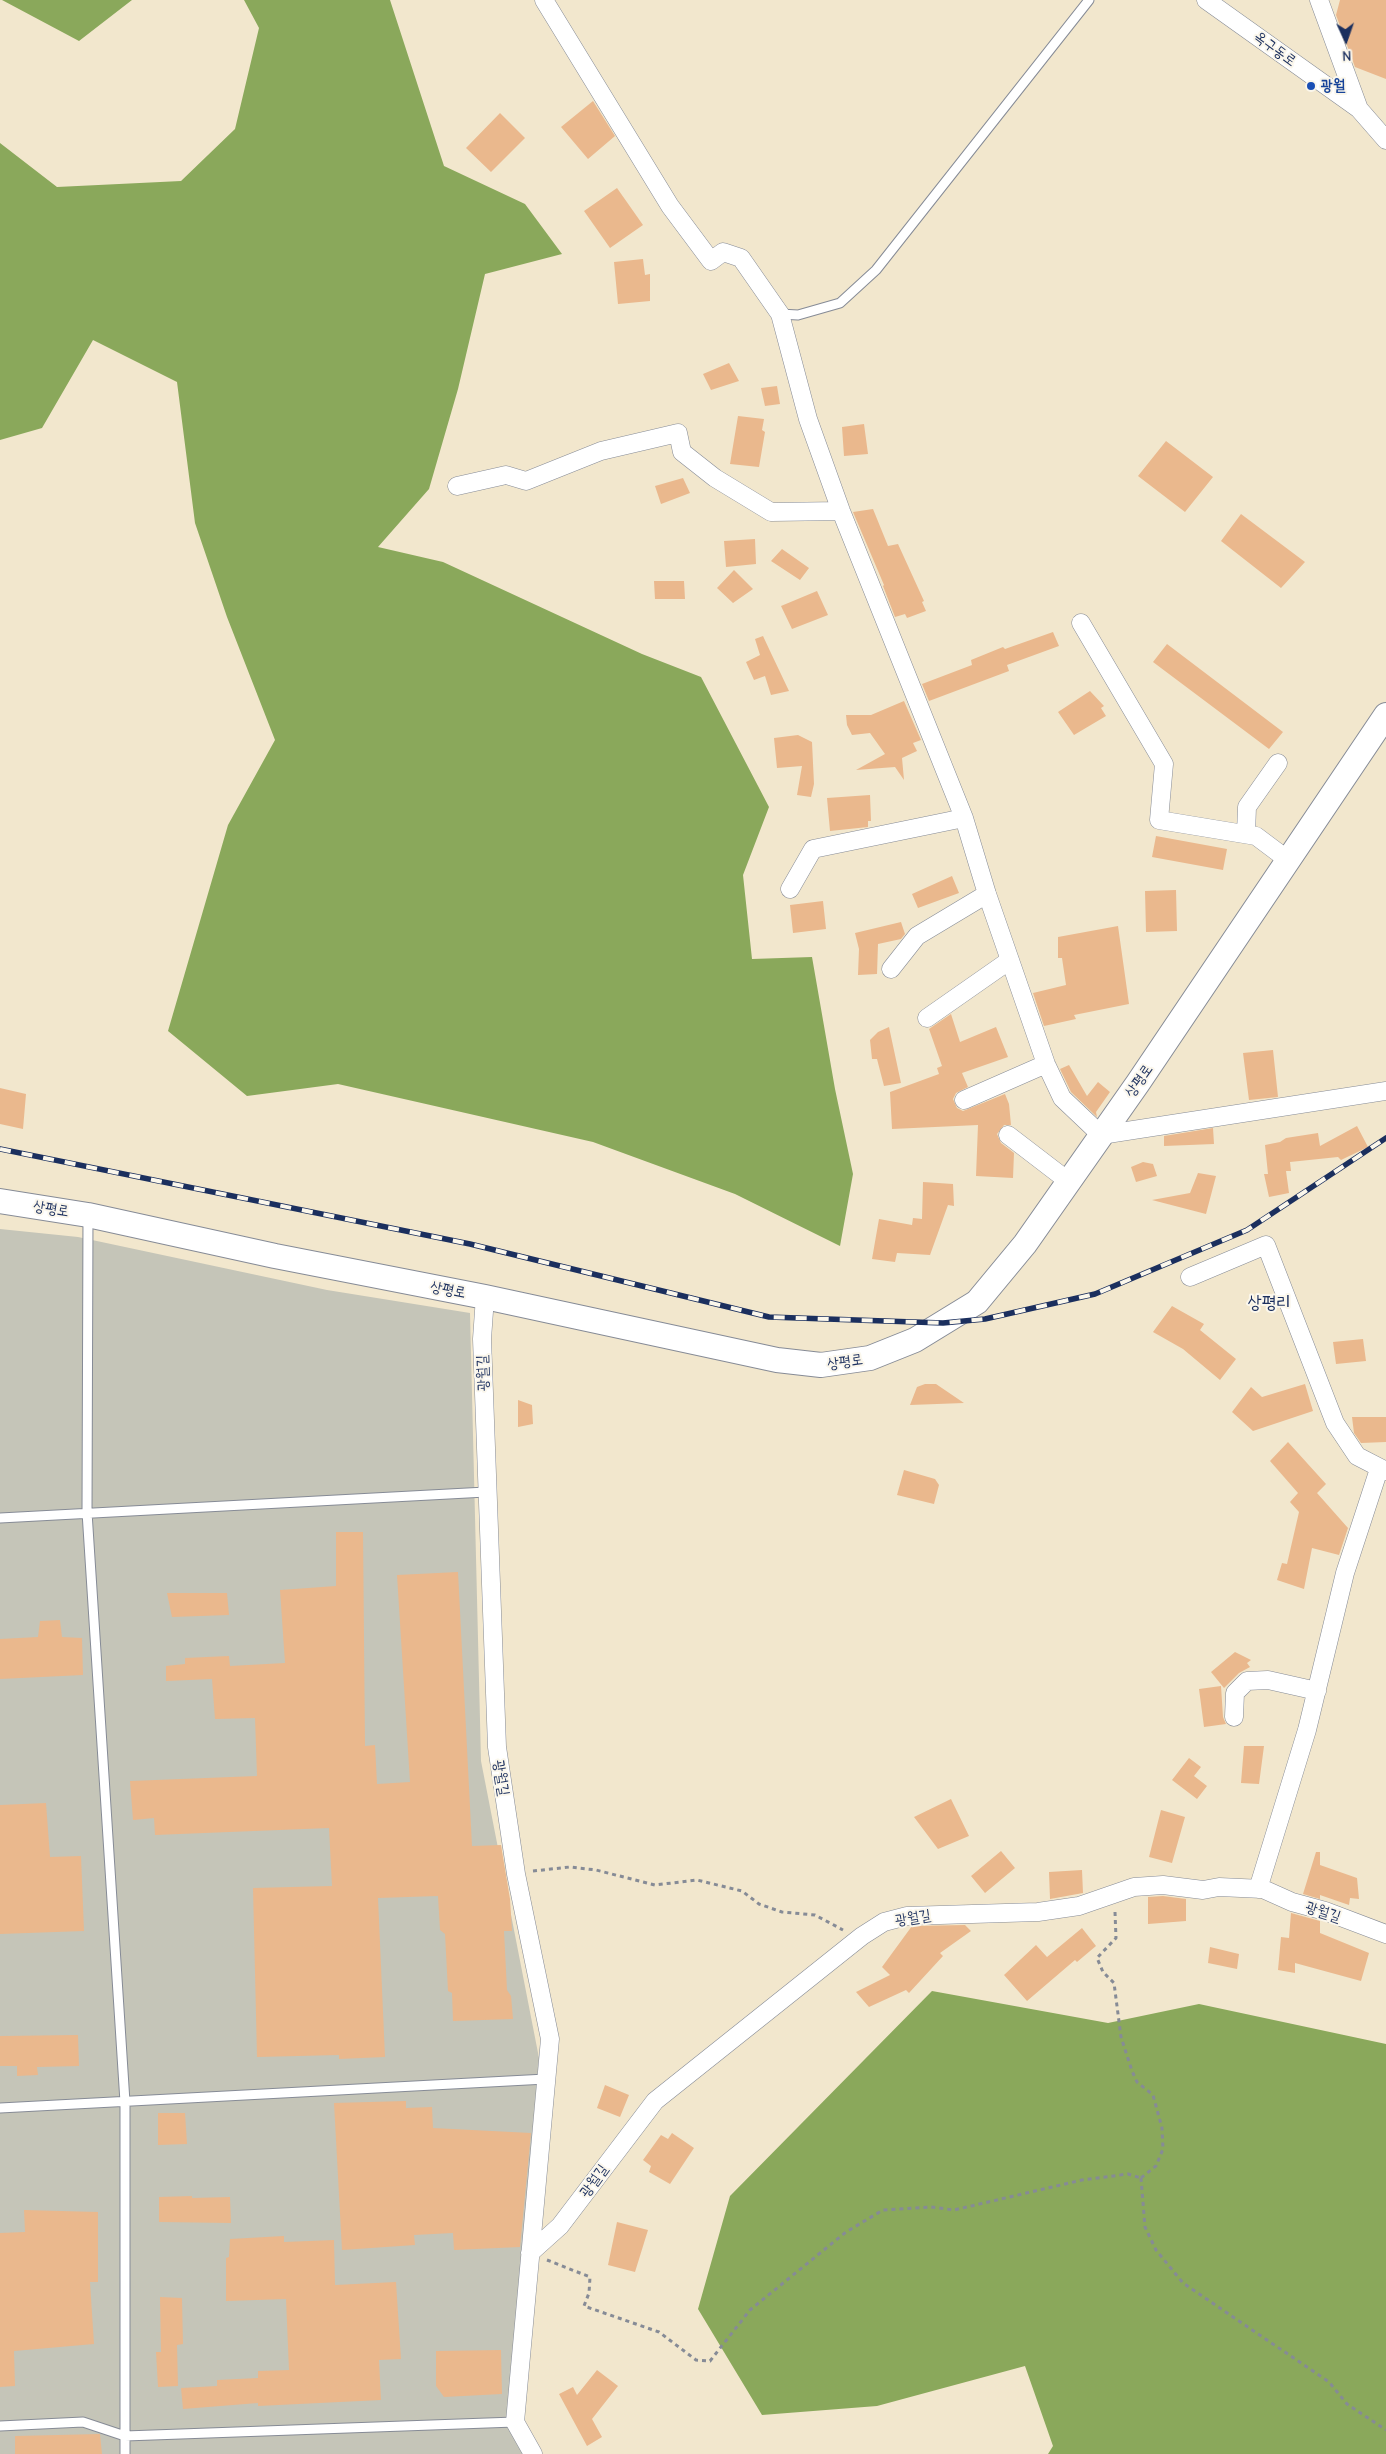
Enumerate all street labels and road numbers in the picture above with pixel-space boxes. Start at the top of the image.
street label: 옥구동로 [1250,28,1300,70]
street label: 상평로 [1121,1061,1157,1101]
street label: 상평로 [32,1197,70,1221]
street label: 상평로 [429,1278,467,1302]
street label: 상평로 [826,1351,864,1373]
street label: 광월길 [473,1355,493,1391]
street label: 광월길 [489,1759,513,1797]
street label: 광월길 [1303,1898,1343,1926]
street label: 광월길 [894,1906,932,1930]
street label: 광월길 [576,2161,612,2201]

